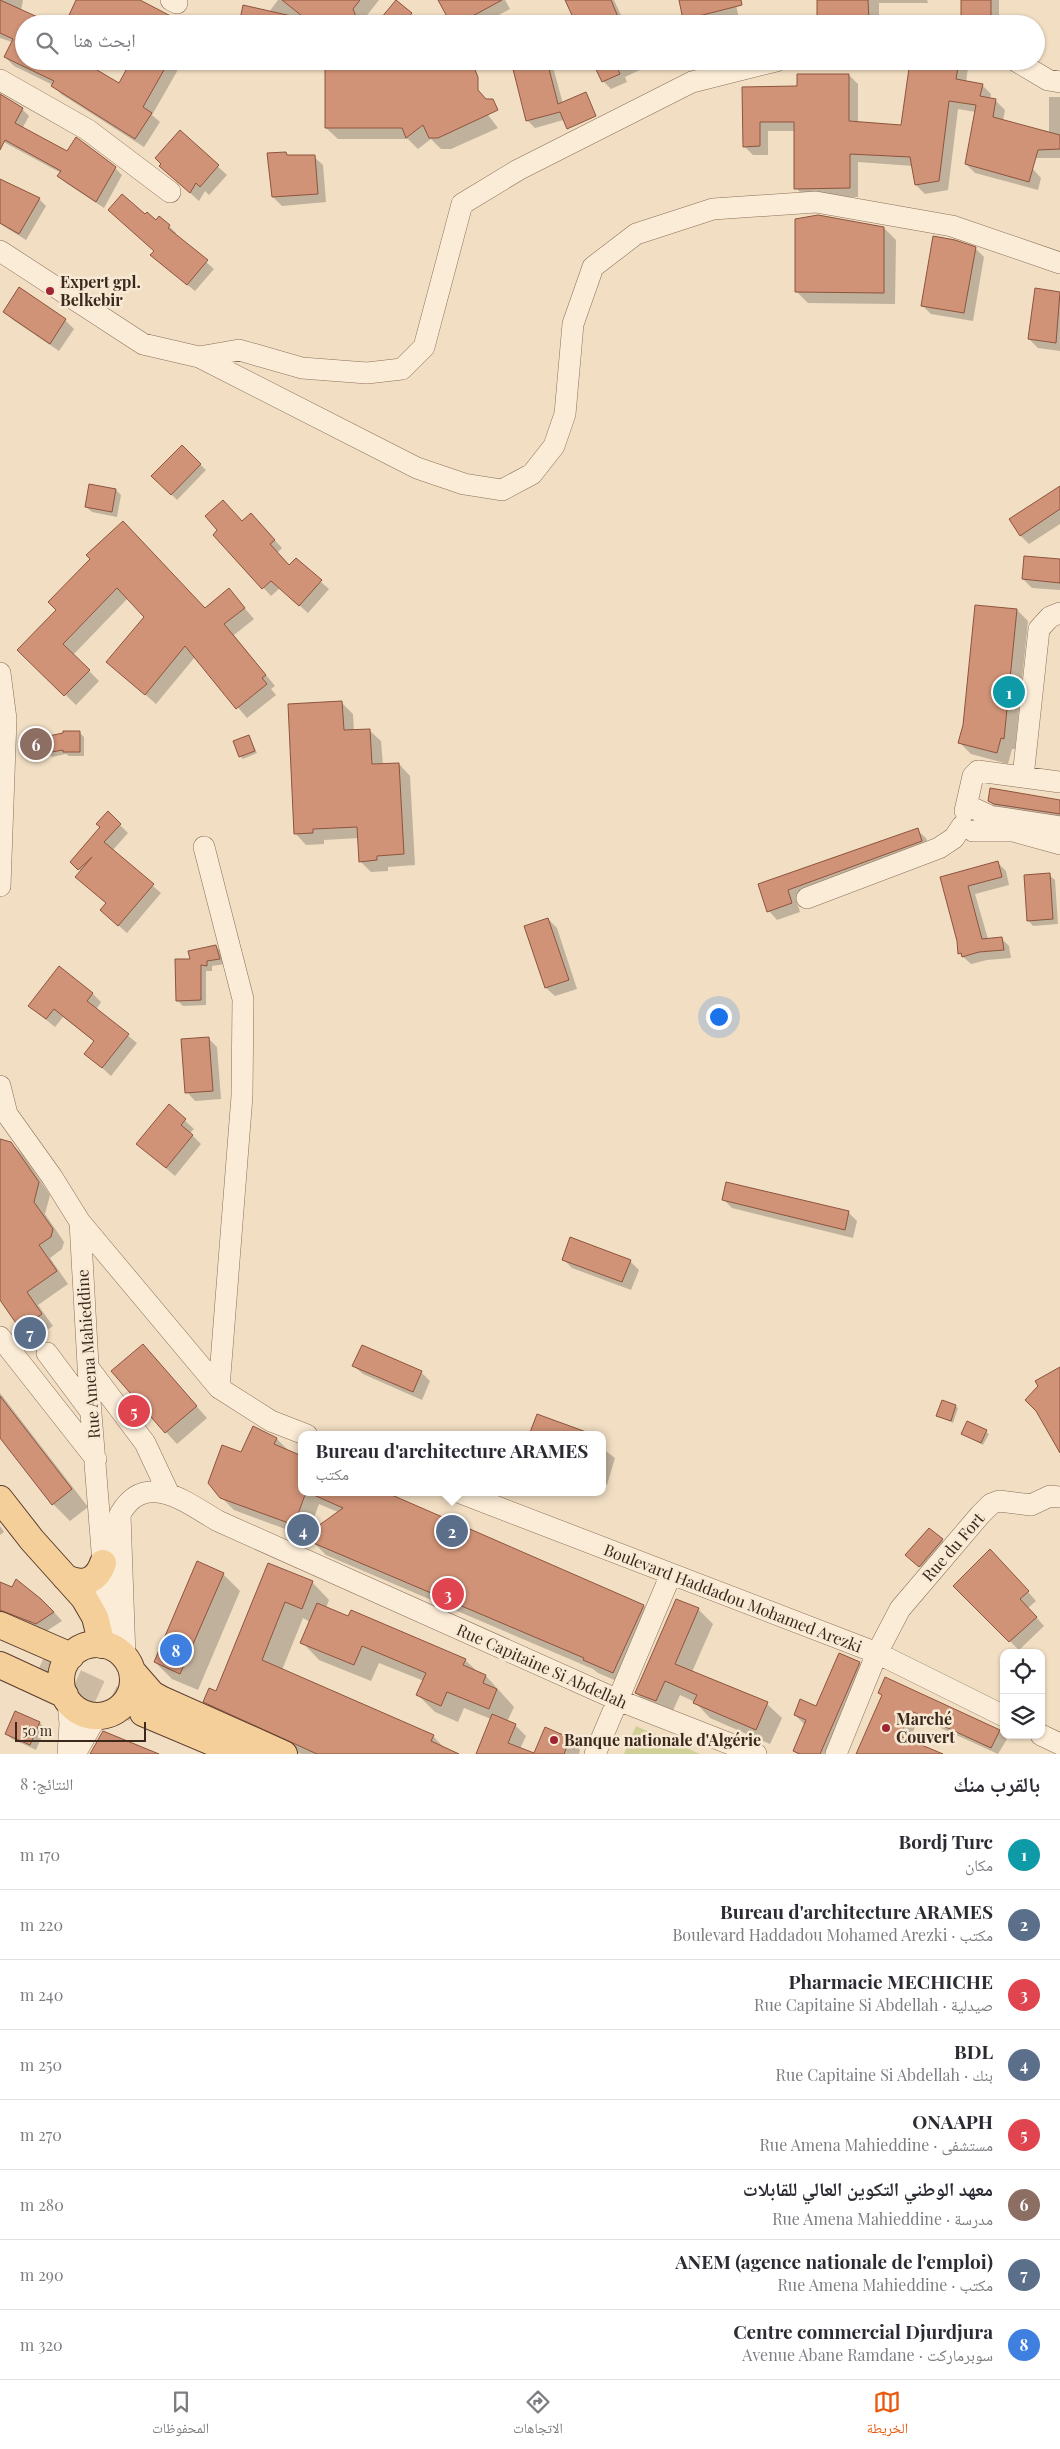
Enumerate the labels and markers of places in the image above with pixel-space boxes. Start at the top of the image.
place label: Expert gpl. Belkebir [60,271,141,310]
marker: Expert gpl. Belkebir [44,285,56,297]
pin: 1 [993,673,1025,711]
pin: 6 [20,725,52,763]
pin: 7 [14,1314,46,1352]
pin: 5 [118,1392,150,1430]
pin: 4 [287,1511,319,1549]
pin: 2 [436,1512,468,1550]
pin: 3 [432,1575,464,1613]
pin: 8 [160,1631,192,1669]
place label: Marché Couvert [896,1708,955,1747]
marker: Marché Couvert [880,1722,892,1734]
place label: Banque nationale d'Algérie [564,1729,761,1750]
marker: Banque nationale d'Algérie [548,1734,560,1746]

